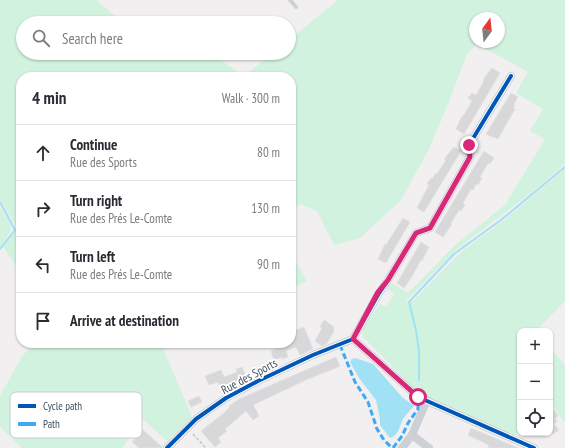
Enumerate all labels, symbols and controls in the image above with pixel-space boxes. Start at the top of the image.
north arrow [469,12,505,48]
search box [16,16,296,60]
icon: search [30,27,52,49]
text: Search here [62,29,123,48]
text: 4 min [32,87,66,109]
text: Walk · 300 m [222,90,280,107]
text: Continue [70,135,117,154]
route end [460,136,478,154]
icon: ahead [32,142,54,164]
text: 80 m [257,144,280,161]
text: Rue des Sports [70,154,137,171]
text: Turn right [70,191,122,210]
icon: right [32,198,54,220]
text: 130 m [251,200,280,217]
text: Rue des Prés Le-Comte [70,210,172,227]
text: Turn left [70,247,115,266]
icon: left [32,254,54,276]
text: 90 m [257,256,280,273]
text: Rue des Prés Le-Comte [70,266,172,283]
icon: arrive [32,310,54,332]
text: Arrive at destination [70,311,179,330]
map controls [517,328,553,436]
button: + [517,328,553,364]
street label: Rue des Sports [218,355,280,397]
button: − [517,364,553,400]
route start [409,388,427,406]
legend [10,392,142,438]
text: Cycle path [43,399,82,413]
button: locate [517,400,553,436]
text: Path [43,417,60,431]

